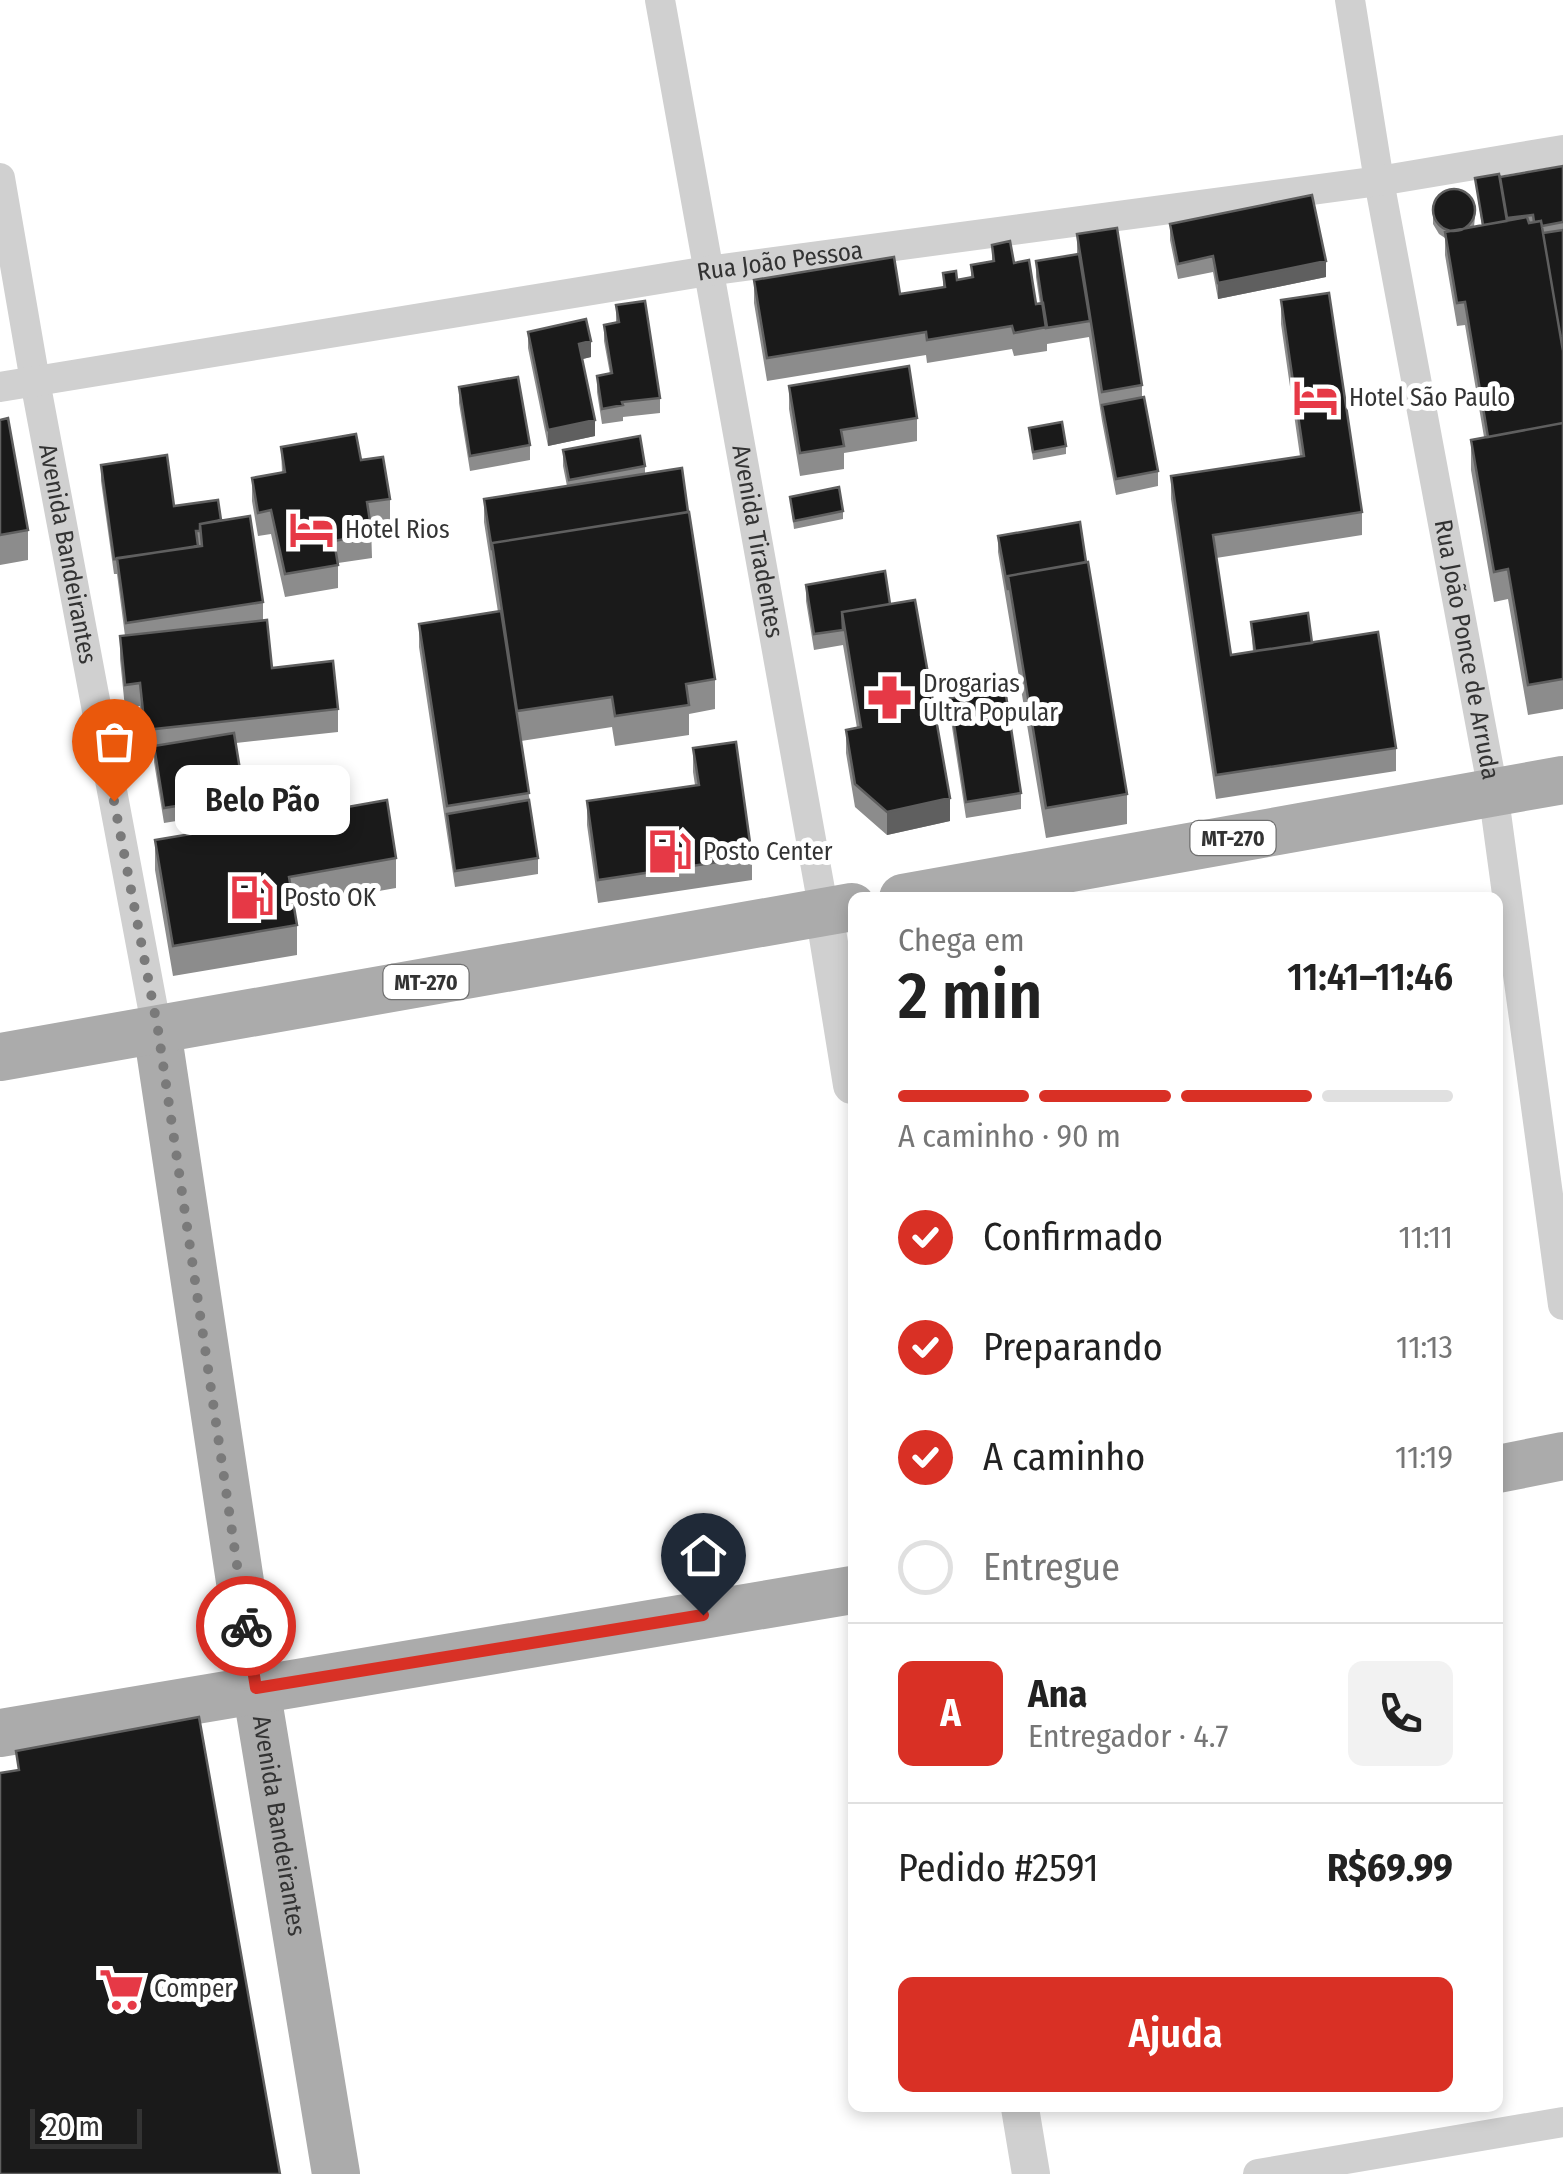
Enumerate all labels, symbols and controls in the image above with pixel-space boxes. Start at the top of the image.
street label: Rua João Pessoa [695,235,865,288]
hotel icon: Hotel São Paulo [1292,374,1340,422]
place label: Hotel São Paulo [1349,383,1510,413]
street label: Avenida Bandeirantes [32,442,103,666]
street label: Avenida Tiradentes [725,442,789,640]
hotel icon: Hotel Rios [288,506,336,554]
place label: Hotel Rios [345,515,450,545]
street label: Rua João Ponce de Arruda [1428,517,1506,782]
place label: Drogarias Ultra Popular [923,669,1058,728]
pharmacy icon: Drogarias Ultra Popular [866,674,914,722]
pin [72,699,157,802]
icon: bag [87,714,142,769]
callout: Belo Pão [174,766,349,836]
text: Belo Pão [205,781,320,819]
road number: MT-270 [1190,821,1276,855]
fuel station icon: Posto Center [646,828,694,876]
place label: Posto Center [703,837,833,867]
fuel station icon: Posto OK [227,874,275,922]
place label: Posto OK [284,883,377,913]
text: Chega em [898,921,1025,959]
text: 11:41–11:46 [1287,954,1453,1000]
text: 2 min [898,957,1042,1035]
road number: MT-270 [384,965,468,999]
text: A caminho · 90 m [898,1117,1121,1155]
icon: check [898,1210,953,1265]
text: Confirmado [983,1214,1163,1260]
text: 11:11 [1399,1218,1453,1256]
icon: check [898,1320,953,1375]
text: Preparando [983,1324,1163,1370]
text: 11:13 [1396,1328,1453,1366]
icon: check [898,1430,953,1485]
text: A caminho [983,1434,1145,1480]
text: 11:19 [1395,1438,1453,1476]
pin [661,1513,746,1616]
icon: home [676,1528,731,1583]
text: Entregue [983,1544,1120,1590]
courier [196,1576,296,1676]
icon: bike [219,1599,274,1654]
button: phone [1348,1661,1453,1766]
text: Ana [1028,1671,1087,1717]
text: A [940,1690,961,1736]
street label: Avenida Bandeirantes [246,1713,312,1938]
text: Entregador · 4.7 [1028,1717,1228,1755]
text: Pedido #2591 [898,1845,1099,1891]
text: R$69.99 [1327,1845,1453,1891]
supermarket icon: Comper [97,1965,145,2013]
place label: Comper [154,1974,233,2004]
button: Ajuda [898,1977,1453,2092]
scale bar [30,2104,142,2148]
text: 20 m [45,2110,100,2143]

